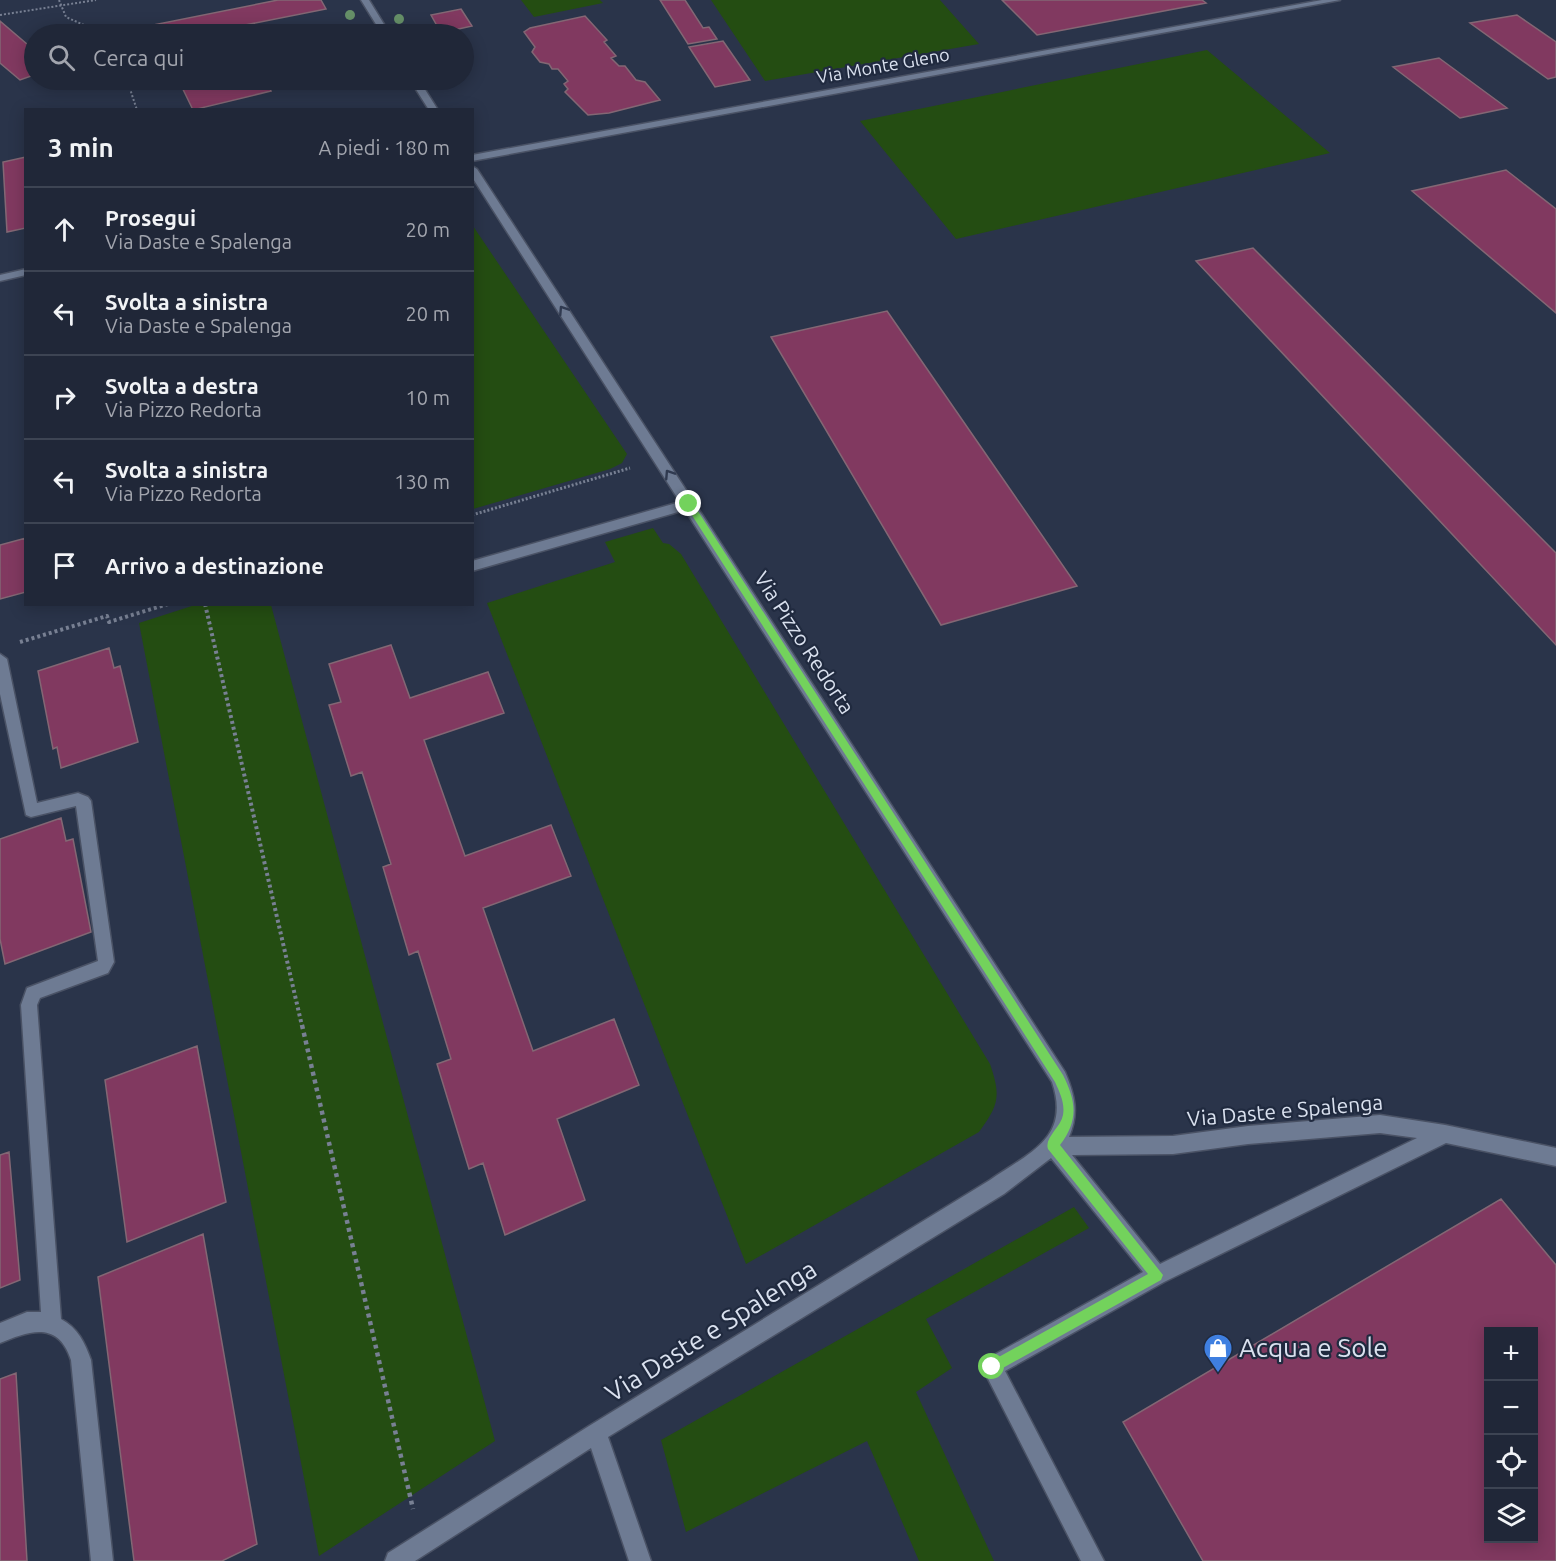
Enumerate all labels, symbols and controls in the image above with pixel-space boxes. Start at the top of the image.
search box [24,24,474,90]
icon: search [45,41,78,74]
street label: Via Monte Gleno [815,43,951,87]
text: Cerca qui [93,45,184,70]
text: 3 min [48,133,114,162]
text: A piedi · 180 m [319,136,450,159]
text: Prosegui [105,205,196,230]
icon: ahead [48,213,81,246]
text: 20 m [406,218,450,241]
text: Via Daste e Spalenga [105,230,292,253]
text: Svolta a sinistra [105,289,268,314]
icon: left [48,297,81,330]
text: 20 m [406,302,450,325]
one-way arrow [559,306,570,317]
text: Via Daste e Spalenga [105,314,292,337]
text: Svolta a destra [105,373,259,398]
icon: right [48,381,81,414]
text: 10 m [406,386,450,409]
text: Via Pizzo Redorta [105,398,262,421]
text: Svolta a sinistra [105,457,268,482]
icon: left [48,465,81,498]
one-way arrow [665,469,676,480]
text: 130 m [394,470,450,493]
text: Via Pizzo Redorta [105,482,262,505]
route end [675,490,701,516]
icon: arrive [48,549,81,582]
text: Arrivo a destinazione [105,553,324,578]
street label: Via Pizzo Redorta [750,567,860,718]
street label: Via Daste e Spalenga [1186,1089,1384,1131]
street label: Via Daste e Spalenga [600,1254,822,1407]
map controls [1484,1327,1538,1543]
button: + [1484,1327,1538,1381]
shop icon: Acqua e Sole [1202,1332,1234,1374]
place label: Acqua e Sole [1239,1333,1388,1362]
route start [978,1353,1004,1379]
button: − [1484,1381,1538,1435]
button: locate [1484,1435,1538,1489]
button: layers [1484,1489,1538,1543]

